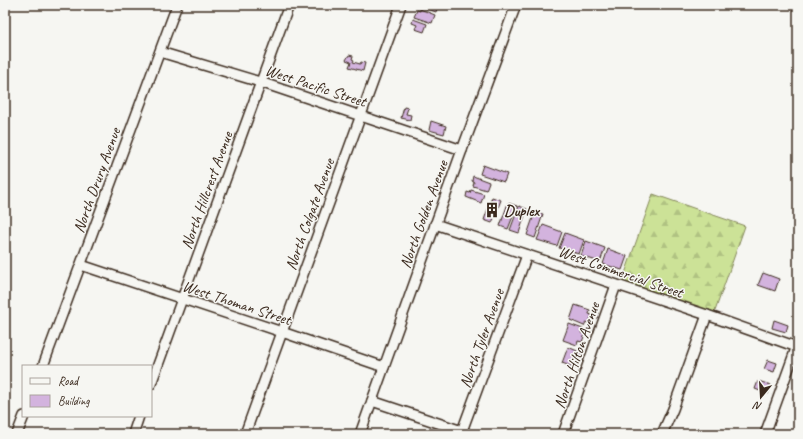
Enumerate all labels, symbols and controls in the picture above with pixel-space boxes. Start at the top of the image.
street label: West Pacific Street [263,60,370,112]
street label: North Drury Avenue [69,123,126,236]
street label: North Hillcrest Avenue [176,127,238,252]
street label: North Colgate Avenue [281,154,340,273]
street label: North Golden Avenue [395,156,453,271]
building icon: Duplex [483,201,501,219]
place label: Duplex [504,201,541,221]
street label: West Commercial Street [556,241,687,303]
street label: West Thoman Street [180,276,295,330]
street label: North Tyler Avenue [455,285,510,390]
street label: North Hilton Avenue [549,298,605,411]
legend [22,365,152,417]
text: Road [58,373,80,389]
north arrow [741,377,781,417]
text: Building [58,393,90,409]
text: N [750,398,763,414]

